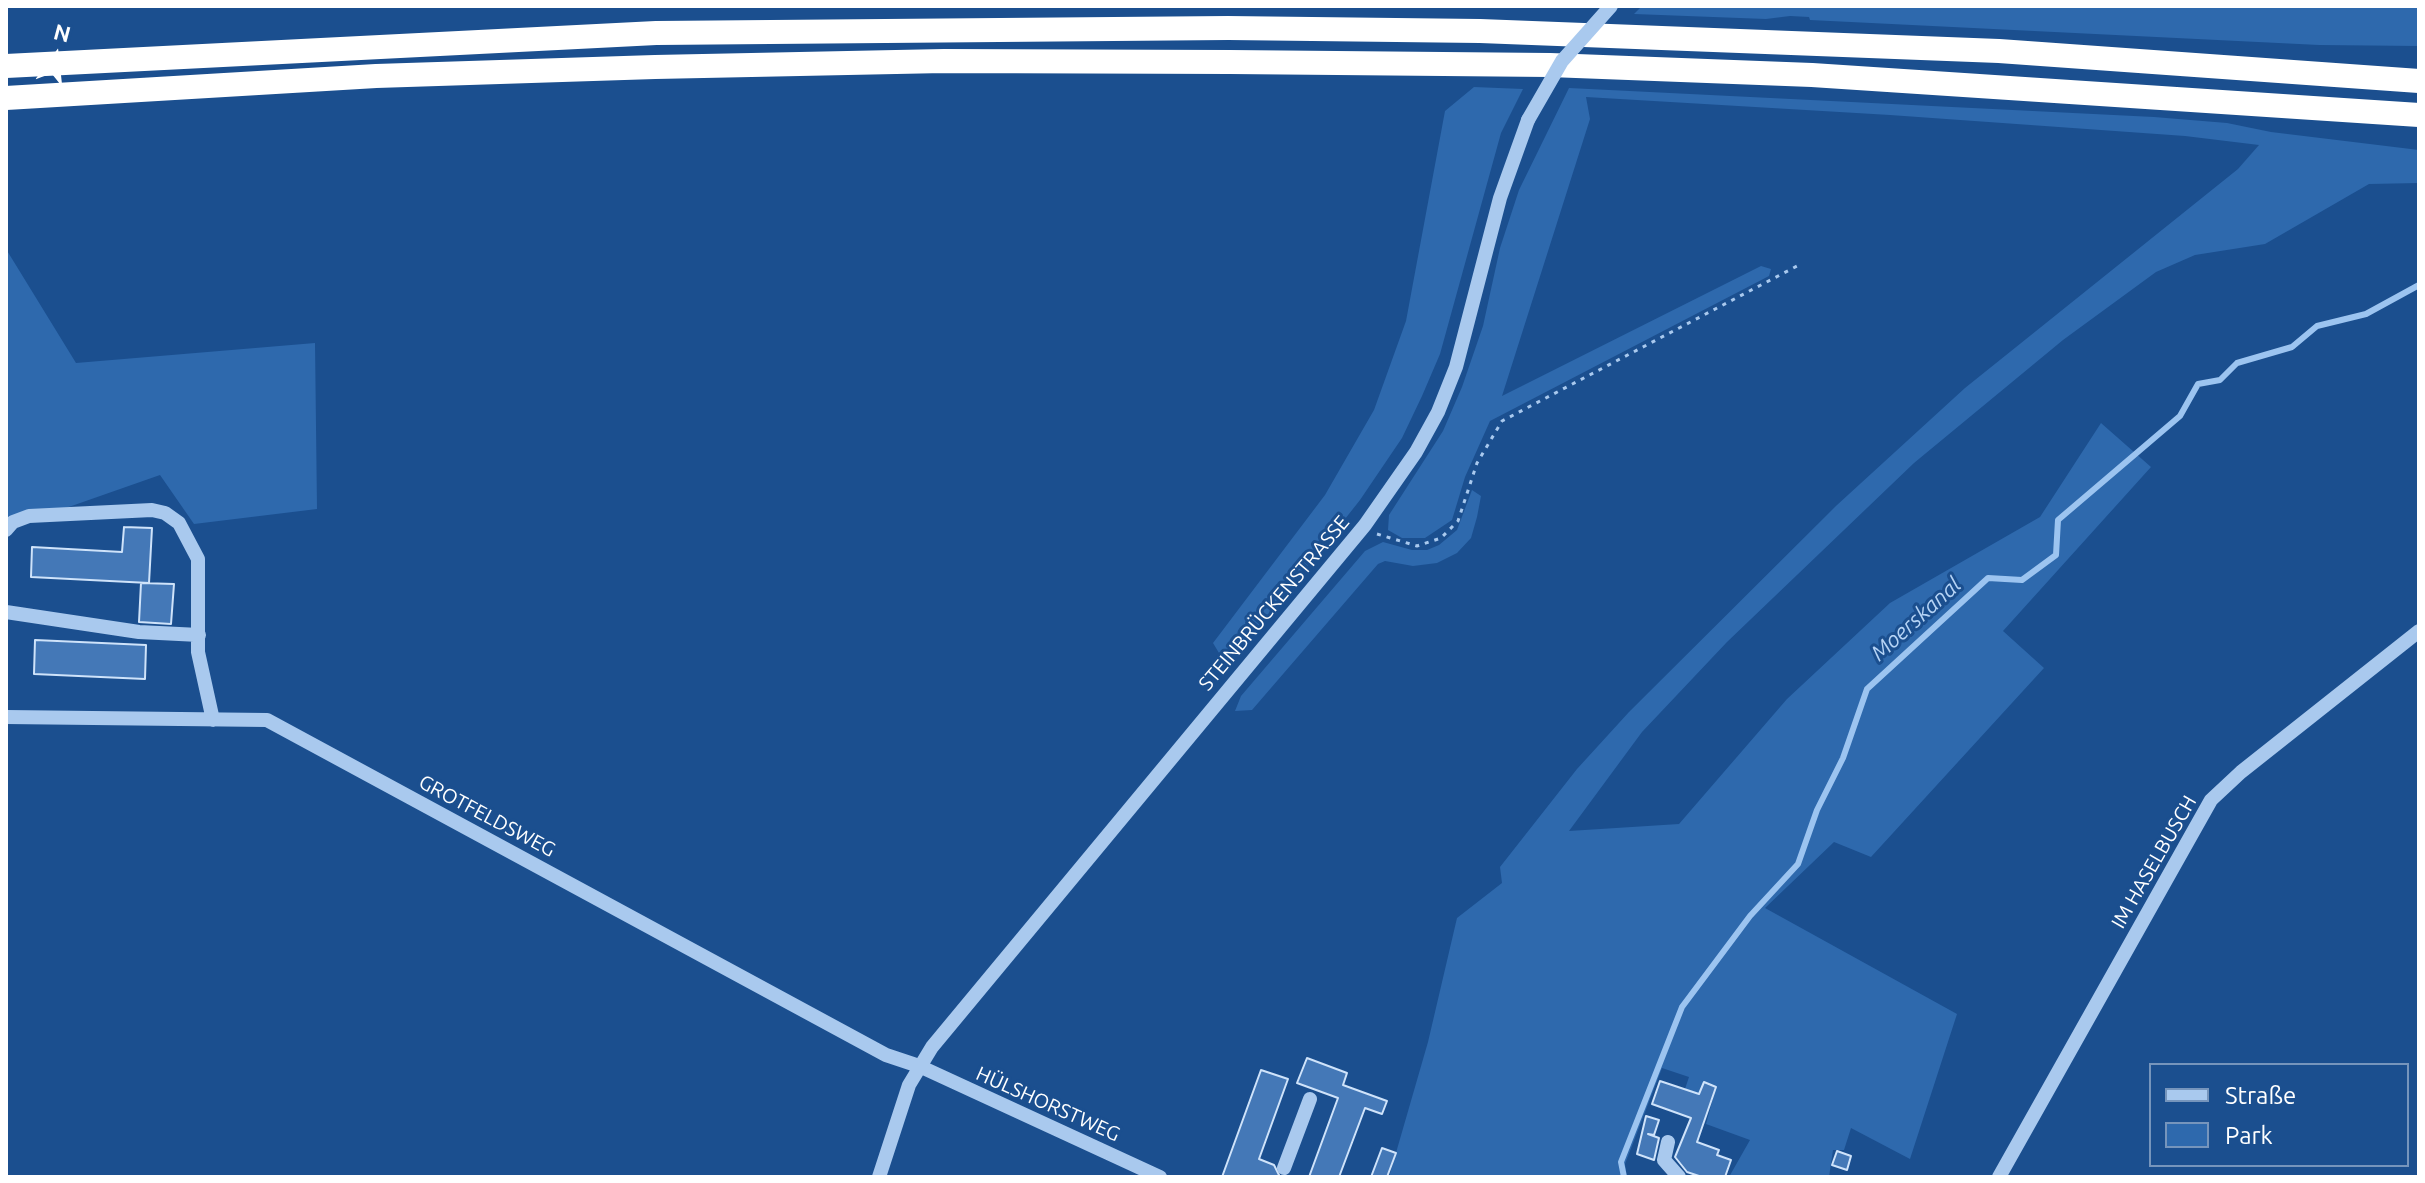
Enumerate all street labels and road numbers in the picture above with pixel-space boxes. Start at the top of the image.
street label: STEINBRÜCKENSTRASSE [1194,511,1354,695]
street label: GROTFELDSWEG [415,770,559,862]
street label: IM HASELBUSCH [2106,791,2202,933]
street label: HÜLSHORSTWEG [972,1062,1124,1146]

